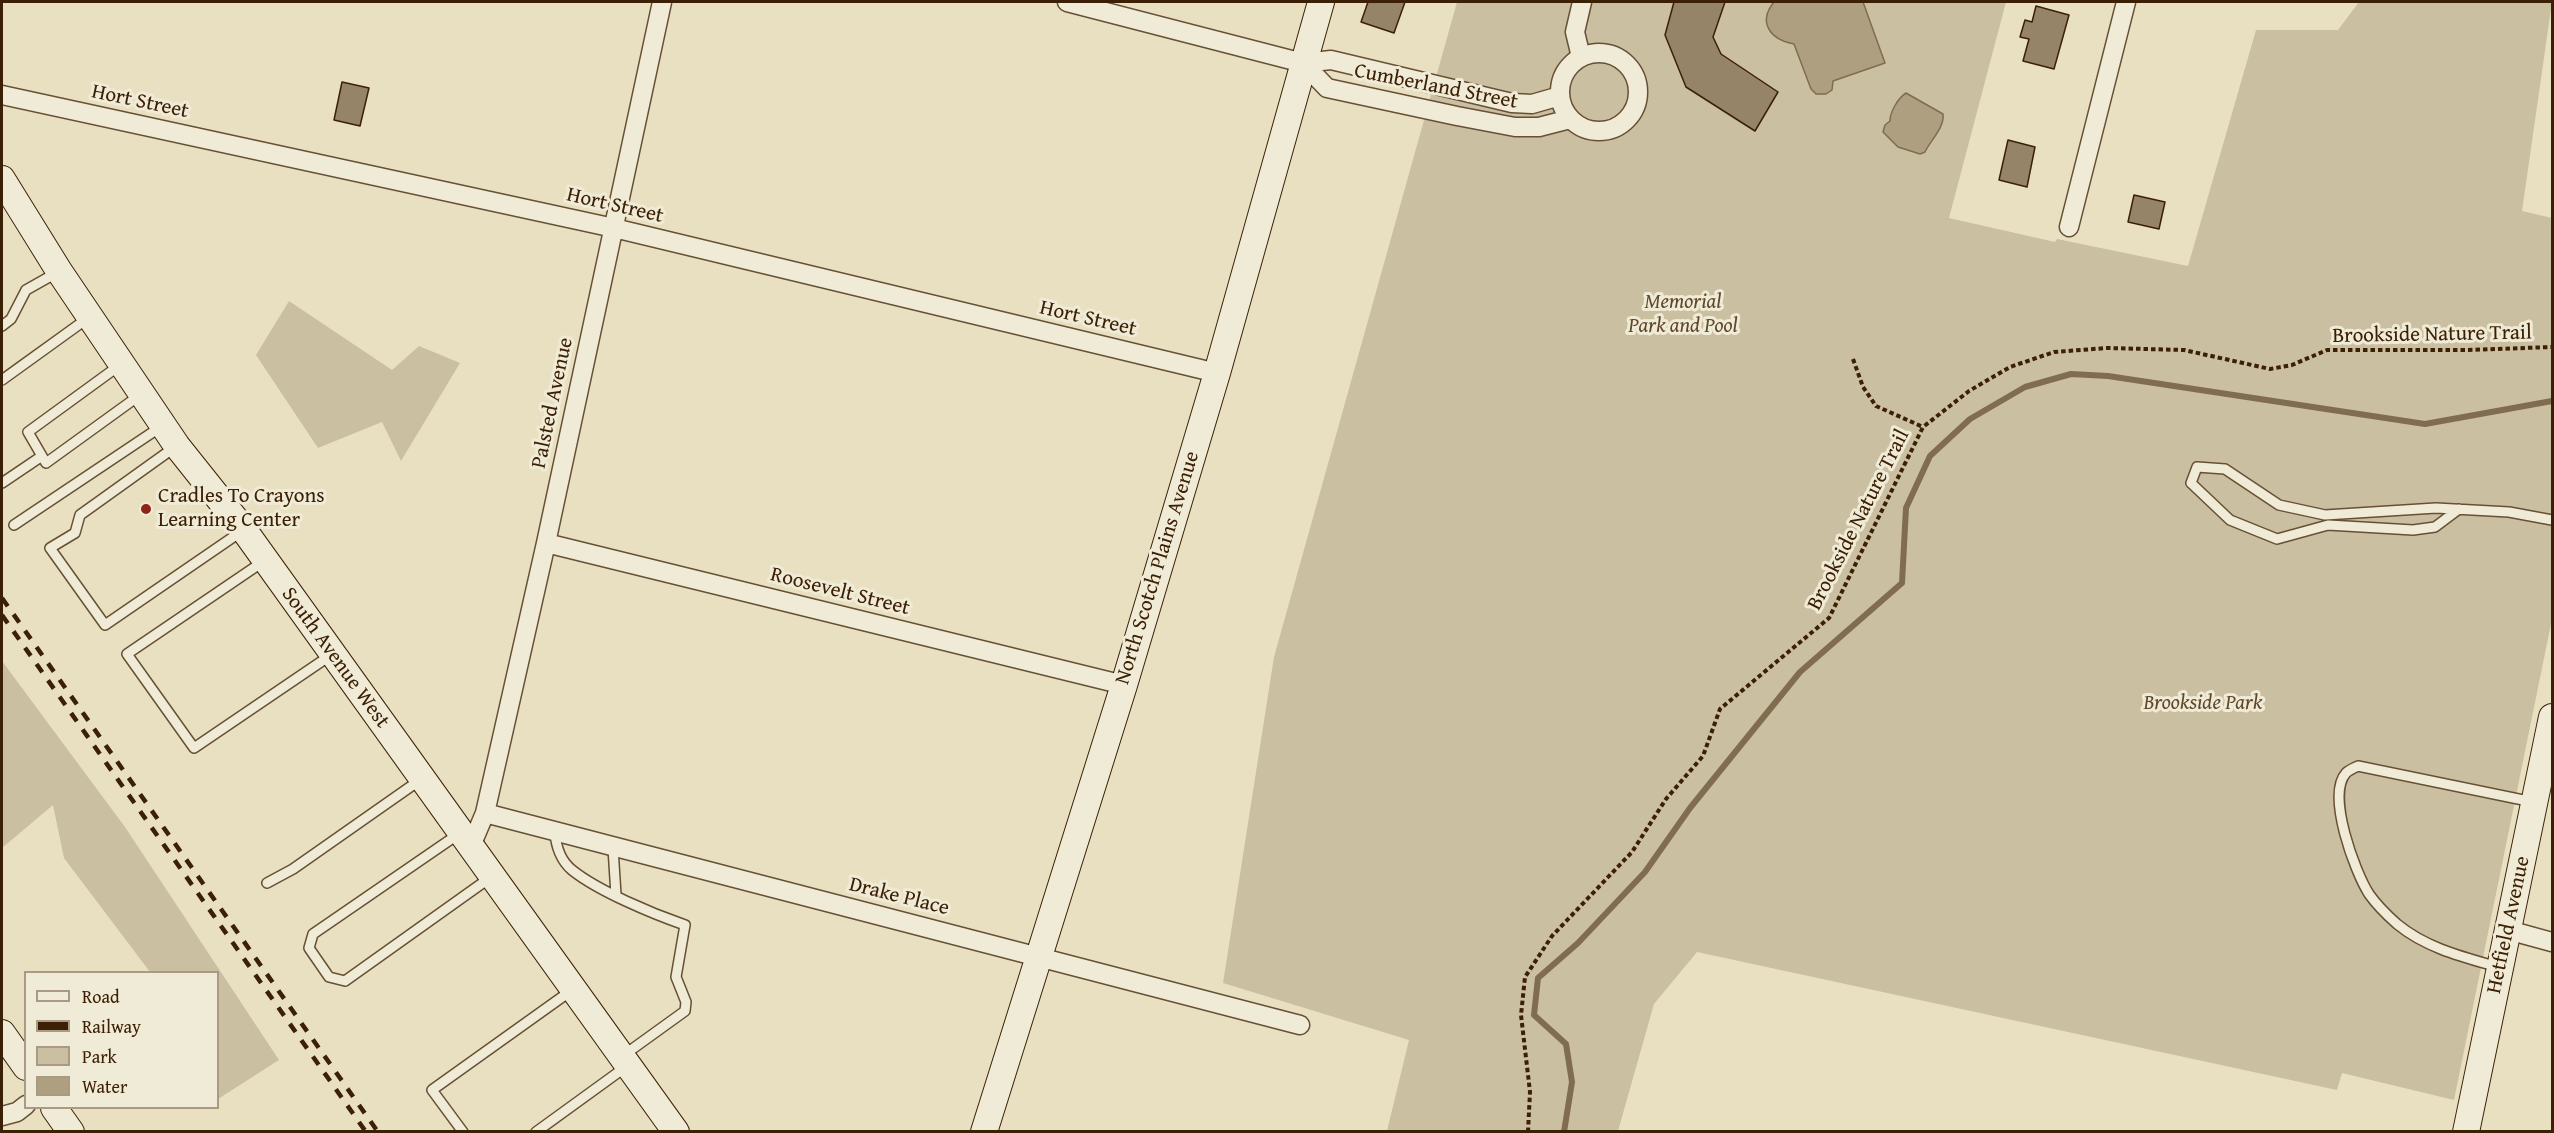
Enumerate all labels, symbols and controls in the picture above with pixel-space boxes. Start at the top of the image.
street label: Cumberland Street [1352,59,1520,115]
street label: Hort Street [89,79,191,125]
street label: Hort Street [564,183,666,229]
park label: Memorial Park and Pool [1628,290,1738,340]
street label: Hort Street [1037,296,1139,342]
street label: Brookside Nature Trail [2332,321,2532,349]
street label: Palsted Avenue [527,335,579,471]
street label: Brookside Nature Trail [1803,425,1915,615]
street label: North Scotch Plains Avenue [1111,448,1205,688]
place label: Cradles To Crayons Learning Center [158,484,325,534]
marker: Cradles To Crayons Learning Center [139,502,153,516]
street label: Roosevelt Street [768,563,912,621]
street label: South Avenue West [275,583,395,733]
park label: Brookside Park [2144,691,2262,717]
street label: Hetfield Avenue [2482,854,2536,996]
street label: Drake Place [846,872,952,922]
legend [24,971,219,1109]
text: Road [82,983,120,1010]
text: Railway [82,1013,141,1040]
text: Park [82,1043,117,1070]
text: Water [82,1073,127,1100]

